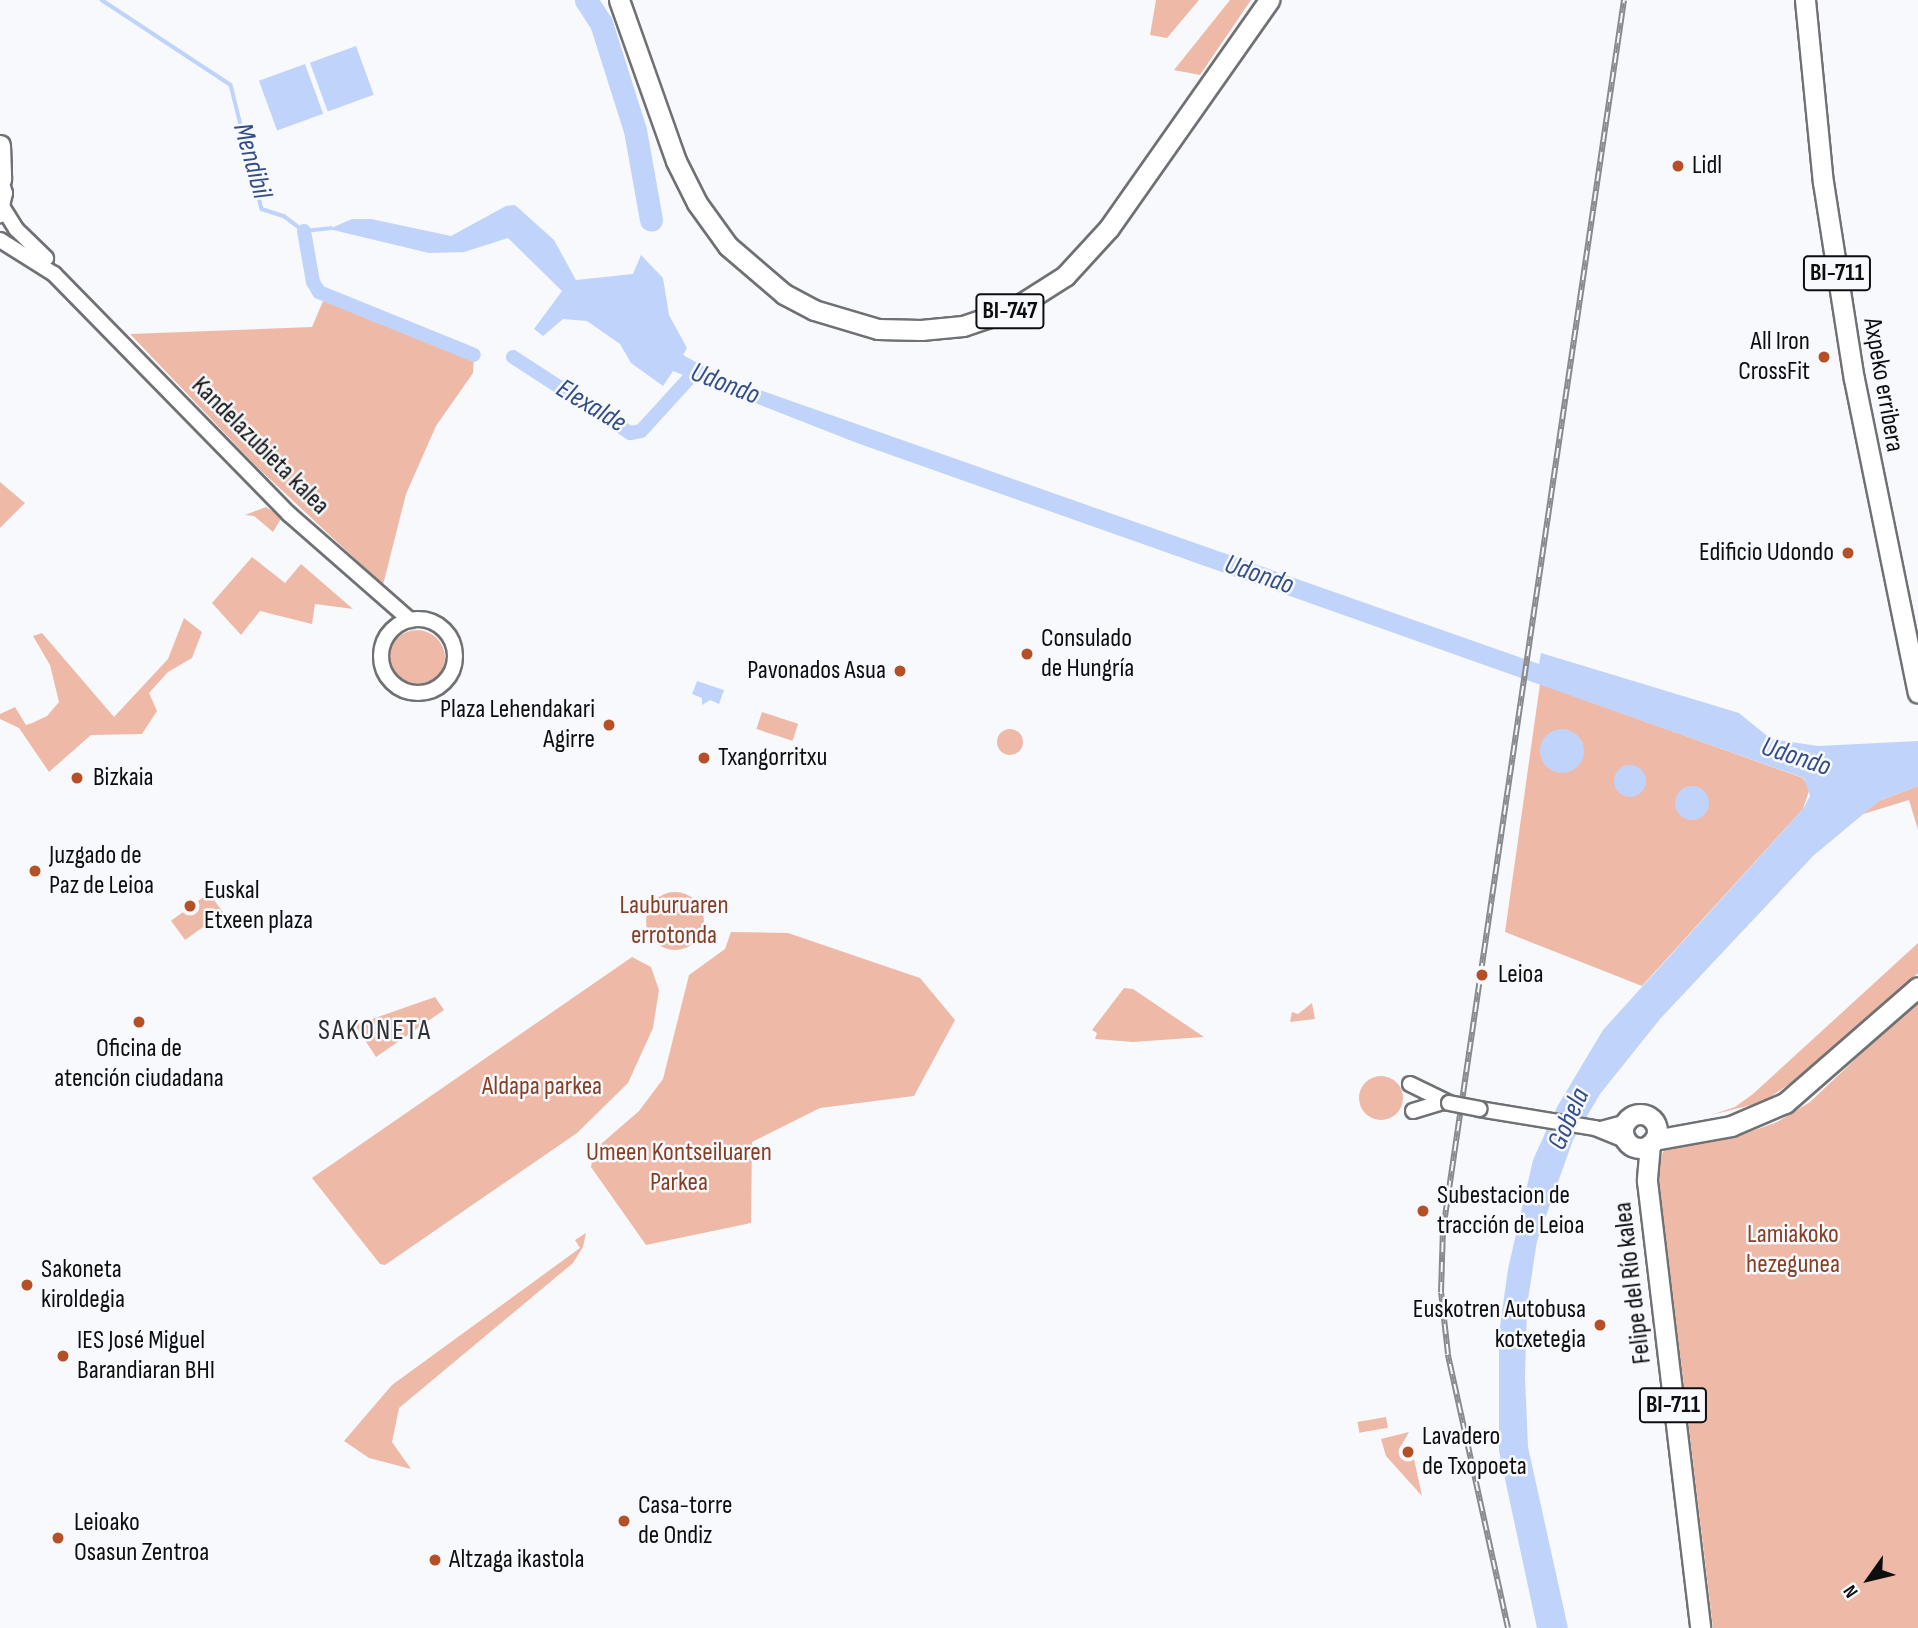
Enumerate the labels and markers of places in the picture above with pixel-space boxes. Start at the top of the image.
place label: Lidl [1692,150,1722,182]
marker: Lidl [1670,158,1686,174]
place label: All Iron CrossFit [1738,326,1810,388]
marker: All Iron CrossFit [1816,349,1832,365]
place label: Edificio Udondo [1699,537,1834,569]
marker: Edificio Udondo [1840,545,1856,561]
place label: Consulado de Hungría [1041,623,1134,684]
marker: Consulado de Hungría [1019,646,1035,662]
place label: Pavonados Asua [747,655,886,687]
marker: Pavonados Asua [892,663,908,679]
place label: Plaza Lehendakari Agirre [440,694,595,756]
marker: Plaza Lehendakari Agirre [601,717,617,733]
place label: Txangorritxu [718,742,827,774]
marker: Txangorritxu [696,750,712,766]
place label: Bizkaia [93,762,154,794]
marker: Bizkaia [67,768,87,788]
place label: Juzgado de Paz de Leioa [49,840,154,902]
marker: Juzgado de Paz de Leioa [27,863,43,879]
place label: Euskal Etxeen plaza [204,875,313,936]
marker: Euskal Etxeen plaza [182,898,198,914]
place label: Leioa [1498,959,1543,991]
marker: Leioa [1472,965,1492,985]
marker: Oficina de atención ciudadana [131,1014,147,1030]
place label: Oficina de atención ciudadana [54,1033,224,1094]
place label: Subestacion de tracción de Leioa [1437,1180,1584,1242]
marker: Subestacion de tracción de Leioa [1415,1203,1431,1219]
place label: Sakoneta kiroldegia [41,1254,125,1316]
marker: Sakoneta kiroldegia [19,1277,35,1293]
place label: Euskotren Autobusa kotxetegia [1413,1294,1586,1356]
marker: Euskotren Autobusa kotxetegia [1592,1317,1608,1333]
place label: IES José Miguel Barandiaran BHI [77,1325,215,1386]
marker: IES José Miguel Barandiaran BHI [55,1348,71,1364]
place label: Lavadero de Txopoeta [1422,1421,1527,1482]
marker: Lavadero de Txopoeta [1400,1444,1416,1460]
place label: Casa-torre de Ondiz [638,1490,732,1552]
place label: Leioako Osasun Zentroa [74,1507,209,1568]
marker: Casa-torre de Ondiz [616,1513,632,1529]
marker: Leioako Osasun Zentroa [48,1528,68,1548]
place label: Altzaga ikastola [449,1544,584,1576]
marker: Altzaga ikastola [427,1552,443,1568]

